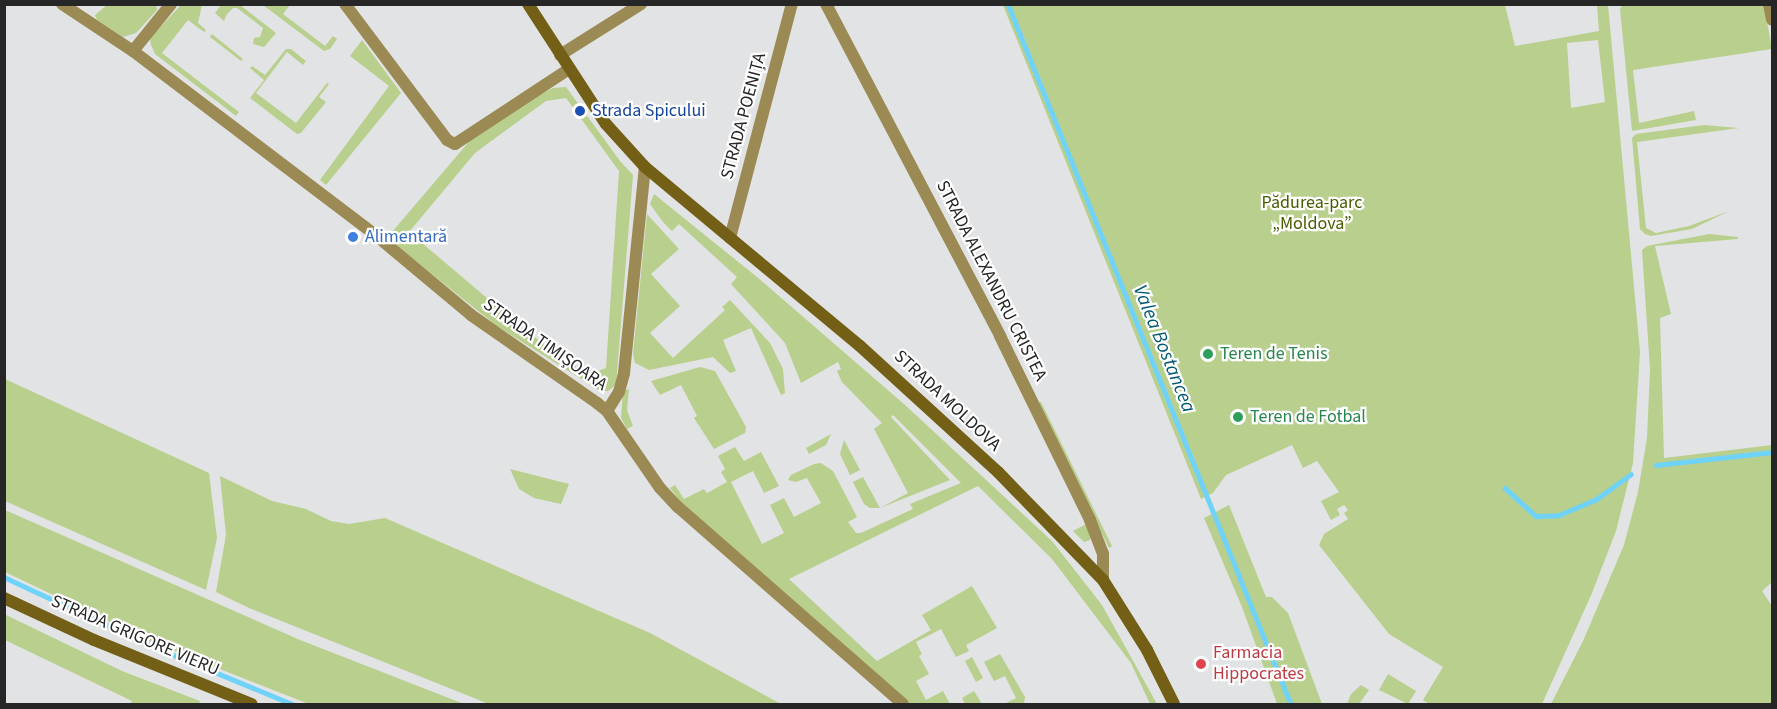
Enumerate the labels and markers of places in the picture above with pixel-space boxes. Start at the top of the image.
place label: Strada Spicului [592,100,706,122]
marker: Strada Spicului [573,104,587,118]
place label: Alimentară [365,226,447,248]
marker: Alimentară [346,230,360,244]
place label: Teren de Tenis [1220,343,1328,365]
marker: Teren de Tenis [1201,347,1215,361]
place label: Teren de Fotbal [1250,406,1366,428]
marker: Teren de Fotbal [1231,410,1245,424]
place label: Farmacia Hippocrates [1213,643,1304,686]
marker: Farmacia Hippocrates [1194,657,1208,671]

